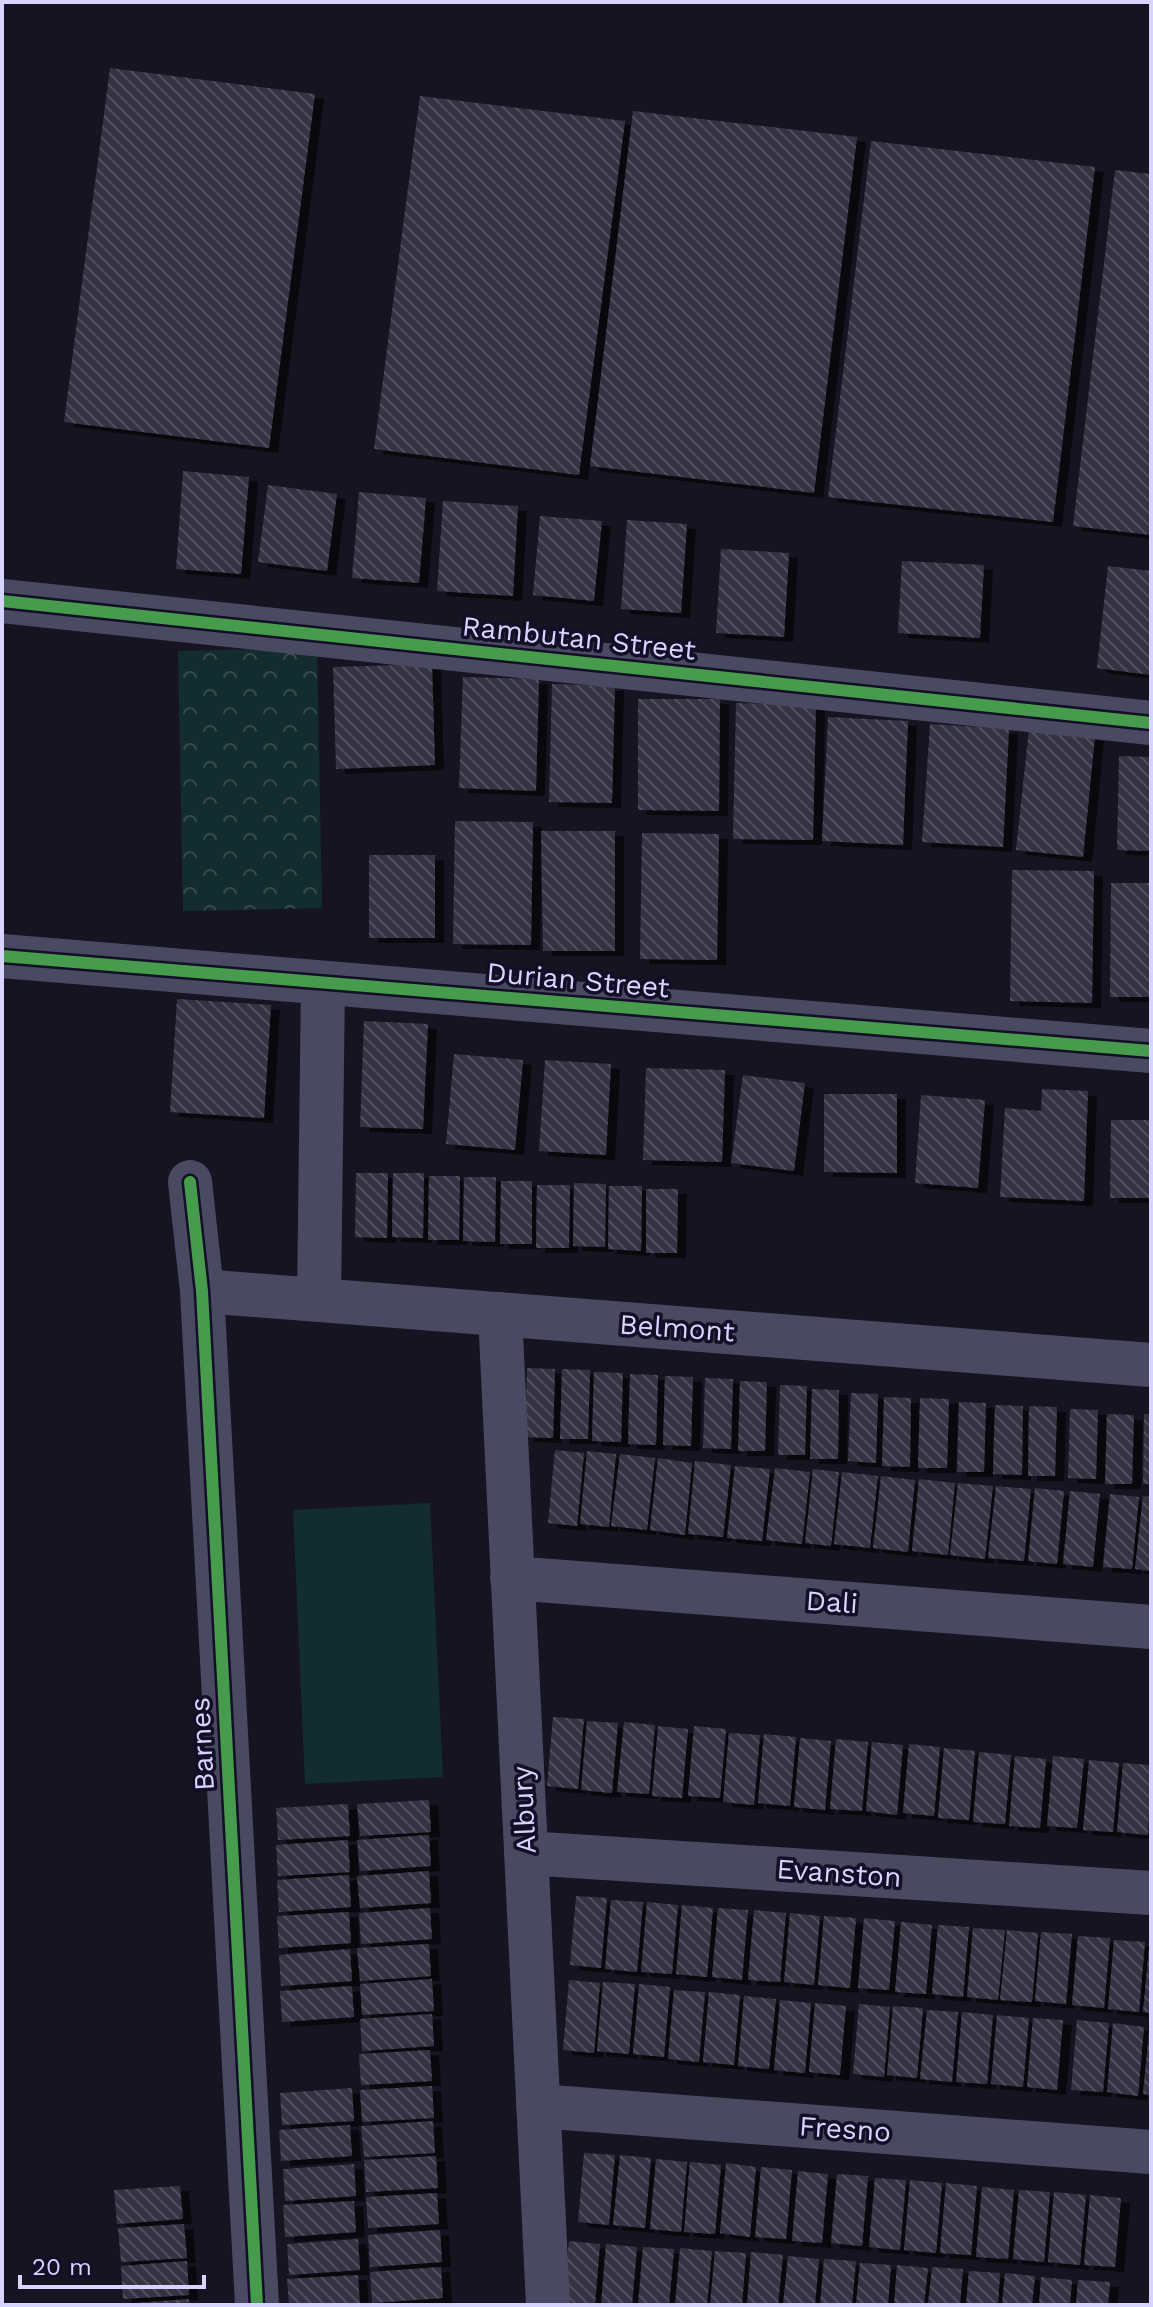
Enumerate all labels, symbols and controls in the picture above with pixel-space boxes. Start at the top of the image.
street label: Rambutan Street [461,609,698,667]
street label: Durian Street [485,956,671,1004]
street label: Belmont [618,1308,736,1349]
street label: Dali [805,1584,859,1620]
street label: Barnes [183,1696,221,1792]
street label: Albury [505,1765,543,1855]
street label: Evanston [776,1852,902,1894]
street label: Fresno [798,2109,892,2149]
scale bar [20,2239,204,2289]
text: 20 m [32,2253,92,2281]

